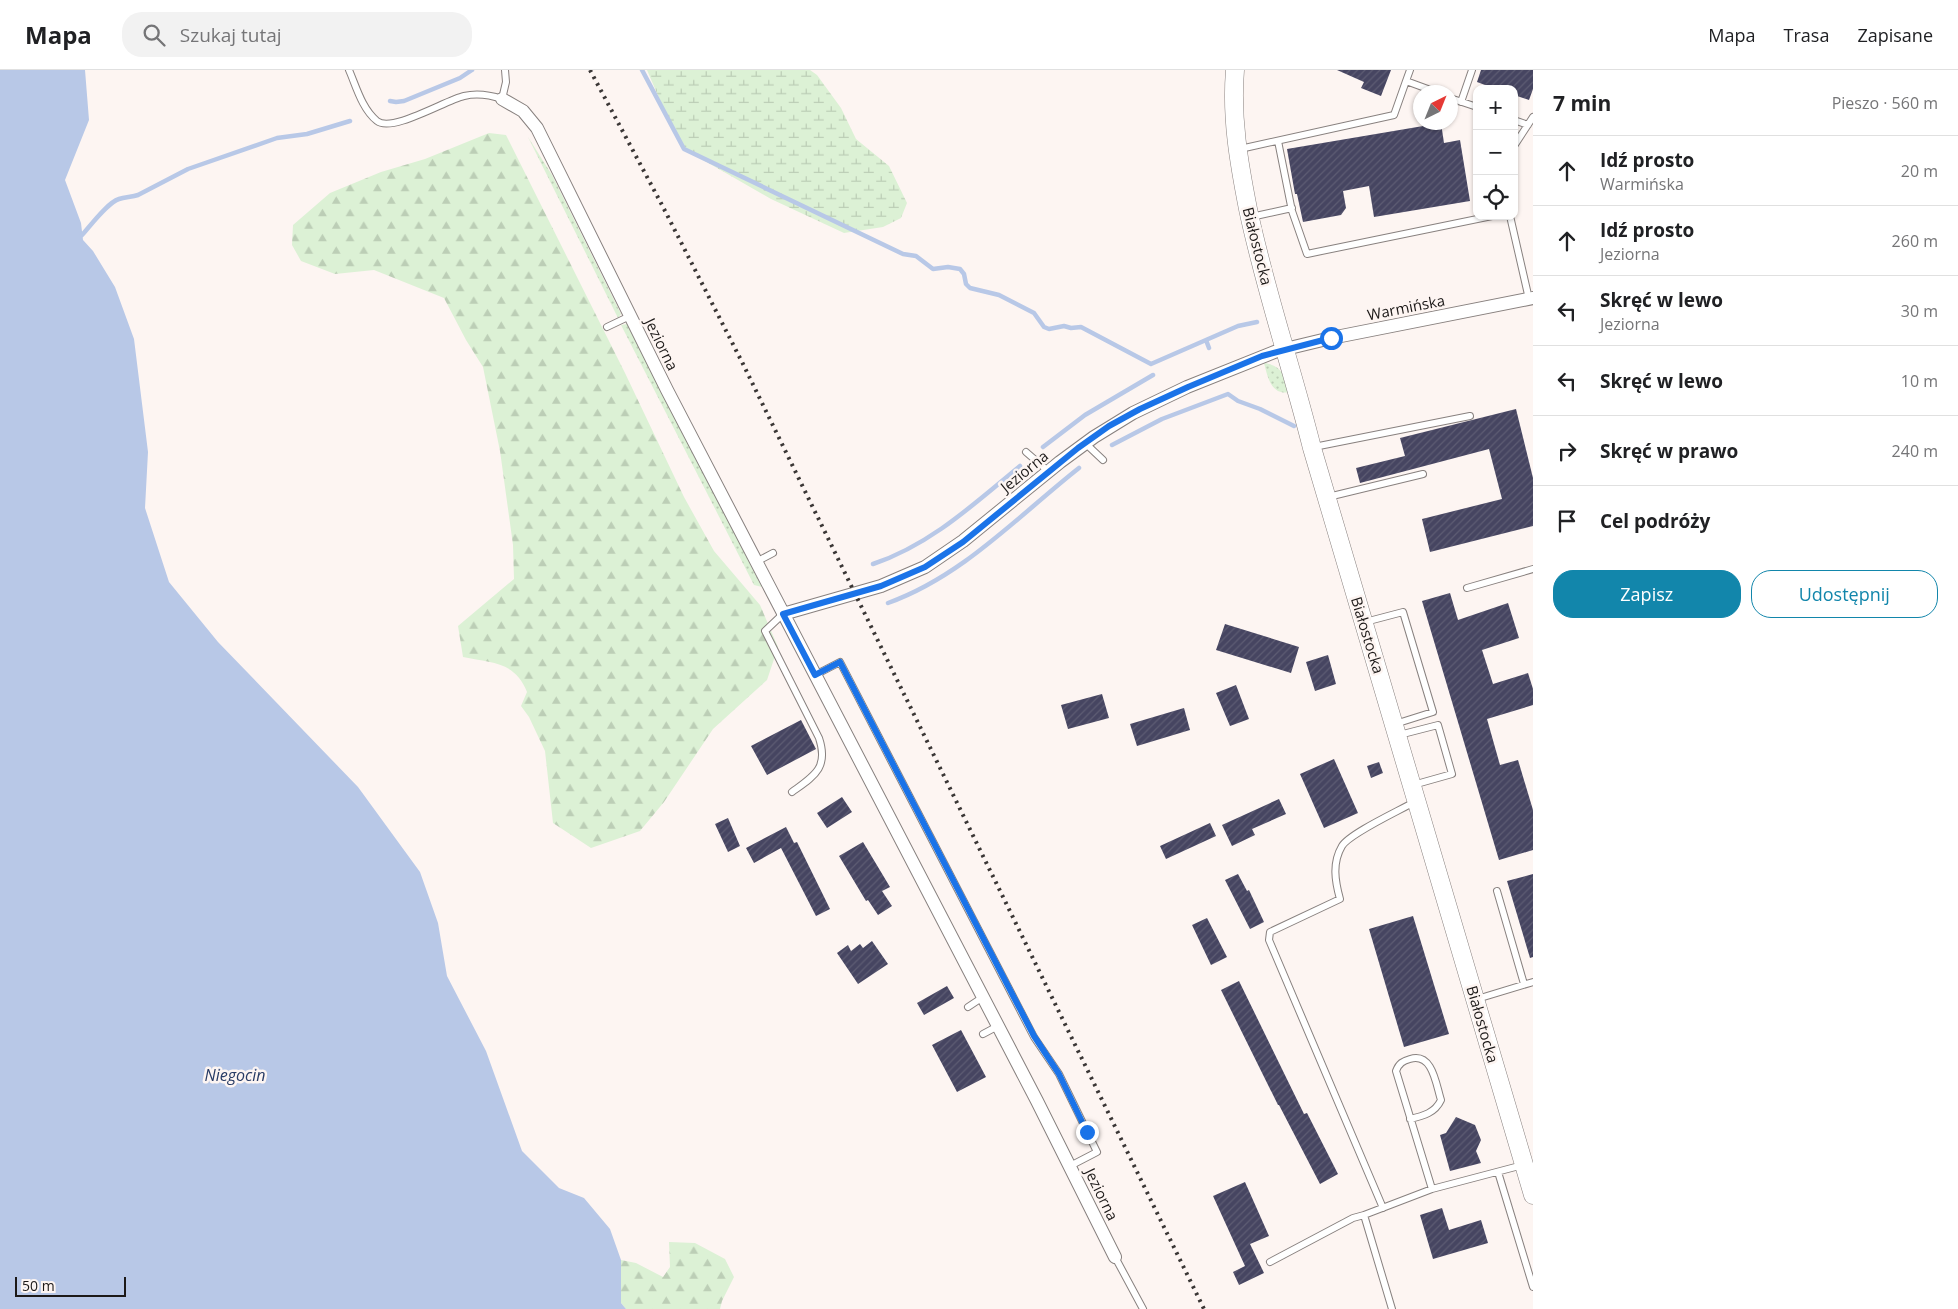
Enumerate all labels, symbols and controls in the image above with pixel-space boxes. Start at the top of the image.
search box [122,12,472,57]
text: Mapa [25,18,92,51]
icon: search [140,21,168,49]
text: Szukaj tutaj [180,22,282,48]
text: Mapa [1708,23,1756,47]
text: Trasa [1784,23,1829,47]
text: Zapisane [1857,23,1933,47]
north arrow [1413,85,1458,130]
map controls [1473,85,1518,220]
button: + [1473,85,1518,130]
text: 7 min [1553,89,1611,117]
text: Pieszo · 560 m [1832,92,1938,114]
button: − [1473,130,1518,175]
text: Idź prosto [1600,147,1694,173]
icon: ahead [1553,157,1581,185]
text: 20 m [1901,160,1938,182]
text: Warmińska [1600,173,1684,195]
button: locate [1473,175,1518,220]
street label: Białostocka [1239,205,1277,287]
text: Idź prosto [1600,217,1694,243]
icon: ahead [1553,227,1581,255]
text: 260 m [1892,230,1938,252]
text: Jeziorna [1600,243,1660,265]
text: Skręć w lewo [1600,287,1723,313]
street label: Warmińska [1366,290,1446,324]
icon: left [1553,297,1581,325]
text: 30 m [1901,300,1938,322]
street label: Jeziorna [640,313,683,374]
text: Jeziorna [1600,313,1660,335]
route start [1320,327,1343,350]
icon: left [1553,367,1581,395]
text: Skręć w lewo [1600,368,1723,394]
text: 10 m [1901,370,1938,392]
icon: right [1553,437,1581,465]
text: Skręć w prawo [1600,438,1738,464]
text: 240 m [1892,440,1938,462]
street label: Jeziorna [994,446,1052,498]
icon: arrive [1553,507,1581,535]
text: Cel podróży [1600,508,1710,534]
button: Zapisz [1553,570,1741,618]
button: Udostępnij [1751,570,1938,618]
street label: Białostocka [1347,594,1389,676]
street label: Białostocka [1462,983,1504,1065]
water label: Niegocin [204,1064,266,1086]
route end [1076,1121,1099,1144]
street label: Jeziorna [1080,1163,1123,1224]
scale bar [15,1274,126,1297]
text: 50 m [22,1276,55,1295]

